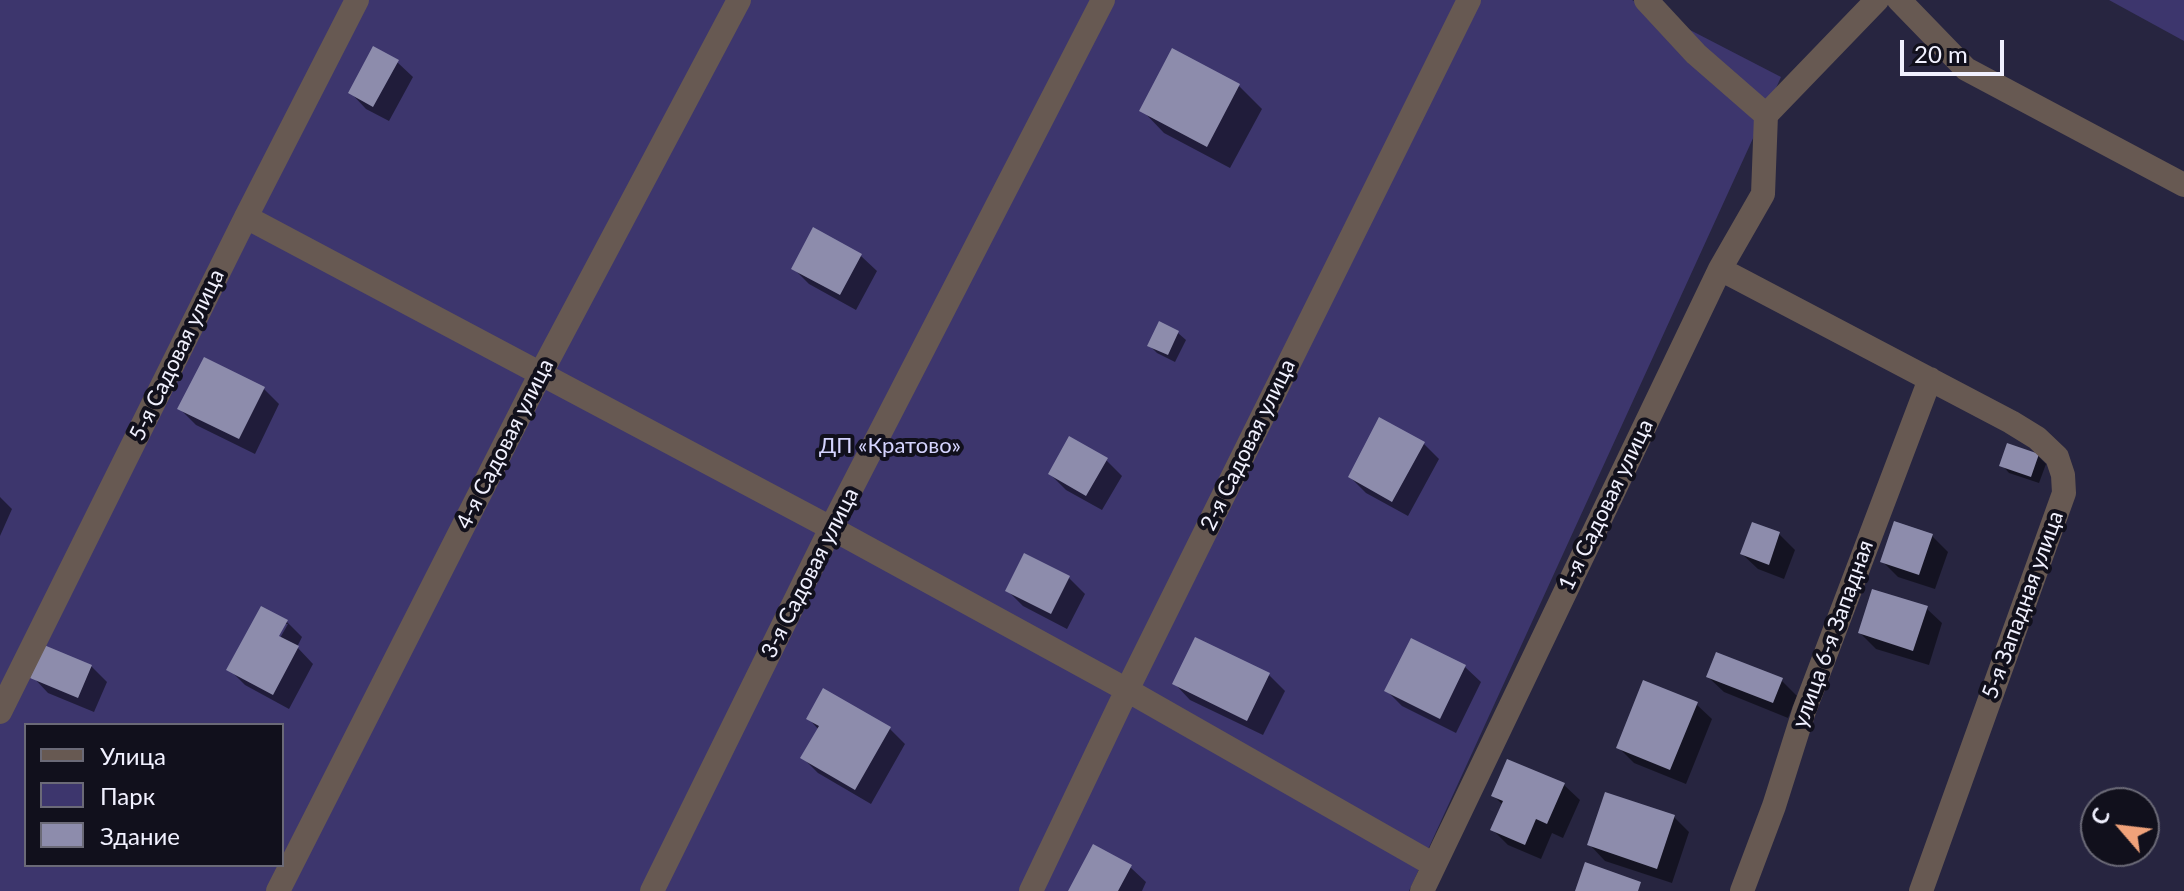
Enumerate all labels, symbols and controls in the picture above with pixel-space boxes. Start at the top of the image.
scale bar [1904,24,2008,74]
text: 20 m [1914,39,1968,68]
street label: 5-я Садовая улица [124,265,230,445]
street label: 4-я Садовая улица [451,355,559,533]
street label: 2-я Садовая улица [1195,355,1301,535]
street label: 1-я Садовая улица [1553,415,1659,595]
park label: ДП «Кратово» [819,433,961,459]
street label: 3-я Садовая улица [756,484,864,662]
street label: 5-я Западная улица [1977,508,2069,702]
street label: улица 6-я Западная [1787,537,1879,731]
legend [24,723,284,867]
text: Улица [100,741,166,770]
text: Парк [100,781,155,810]
north arrow [2080,787,2160,867]
text: С [2085,804,2115,829]
text: Здание [100,821,180,850]

